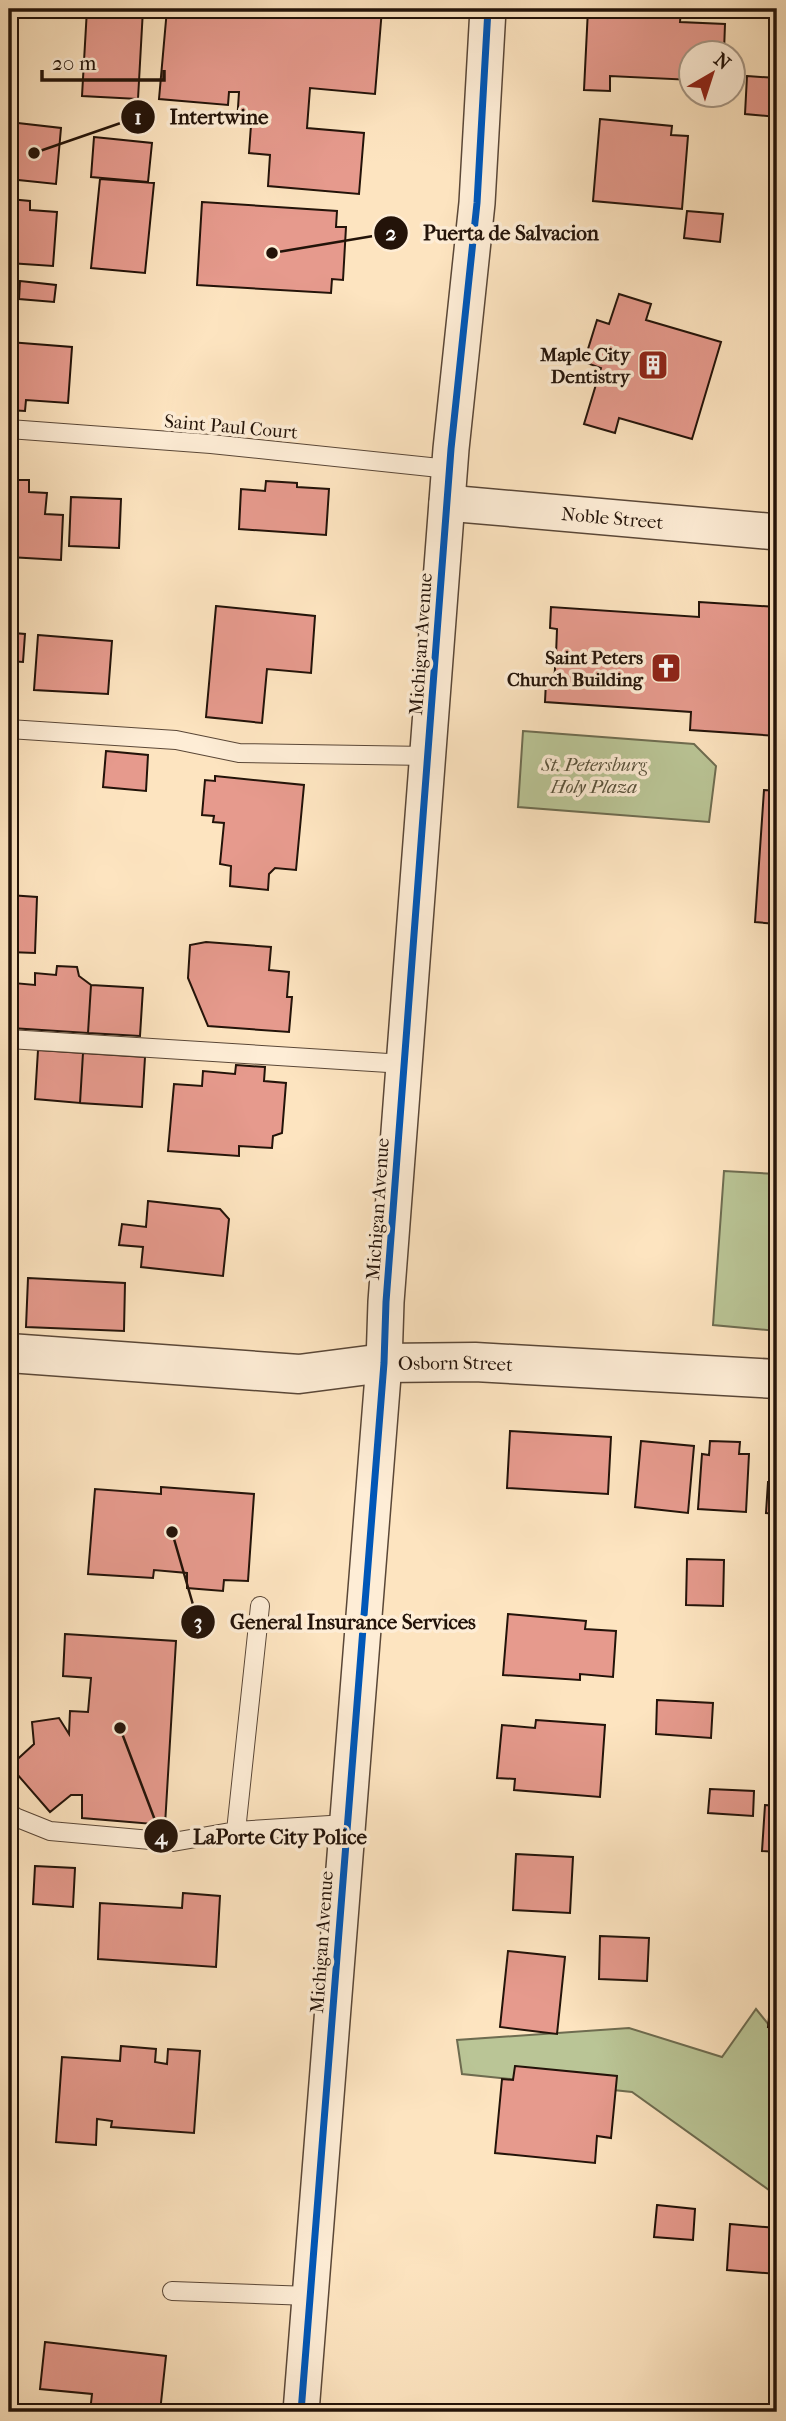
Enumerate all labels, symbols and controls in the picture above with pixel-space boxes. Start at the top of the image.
scale bar [42,38,164,82]
north arrow [678,38,748,108]
text: N [710,48,735,75]
text: 20 m [52,51,97,75]
callout: Intertwine [120,96,282,138]
text: 1 [134,105,142,129]
text: Intertwine [169,105,269,129]
callout: Puerta de Salvacion [374,212,613,254]
text: 2 [386,221,397,245]
text: Puerta de Salvacion [423,221,600,245]
place label: Maple City Dentistry [539,344,631,388]
building icon: Maple City Dentistry [636,348,670,382]
street label: Saint Paul Court [163,410,299,444]
street label: Noble Street [560,503,664,534]
street label: Michigan Avenue [405,572,437,716]
place label: Saint Peters Church Building [507,647,644,691]
church icon: Saint Peters Church Building [649,651,683,685]
park label: St. Petersburg Holy Plaza [540,754,647,798]
street label: Michigan Avenue [362,1137,394,1281]
street label: Osborn Street [398,1352,514,1376]
callout: General Insurance Services [181,1601,489,1643]
text: 3 [194,1610,202,1634]
text: General Insurance Services [230,1610,476,1634]
callout: LaPorte City Police [144,1815,381,1857]
text: 4 [154,1825,169,1850]
text: LaPorte City Police [193,1825,368,1849]
street label: Michigan Avenue [306,1870,338,2014]

